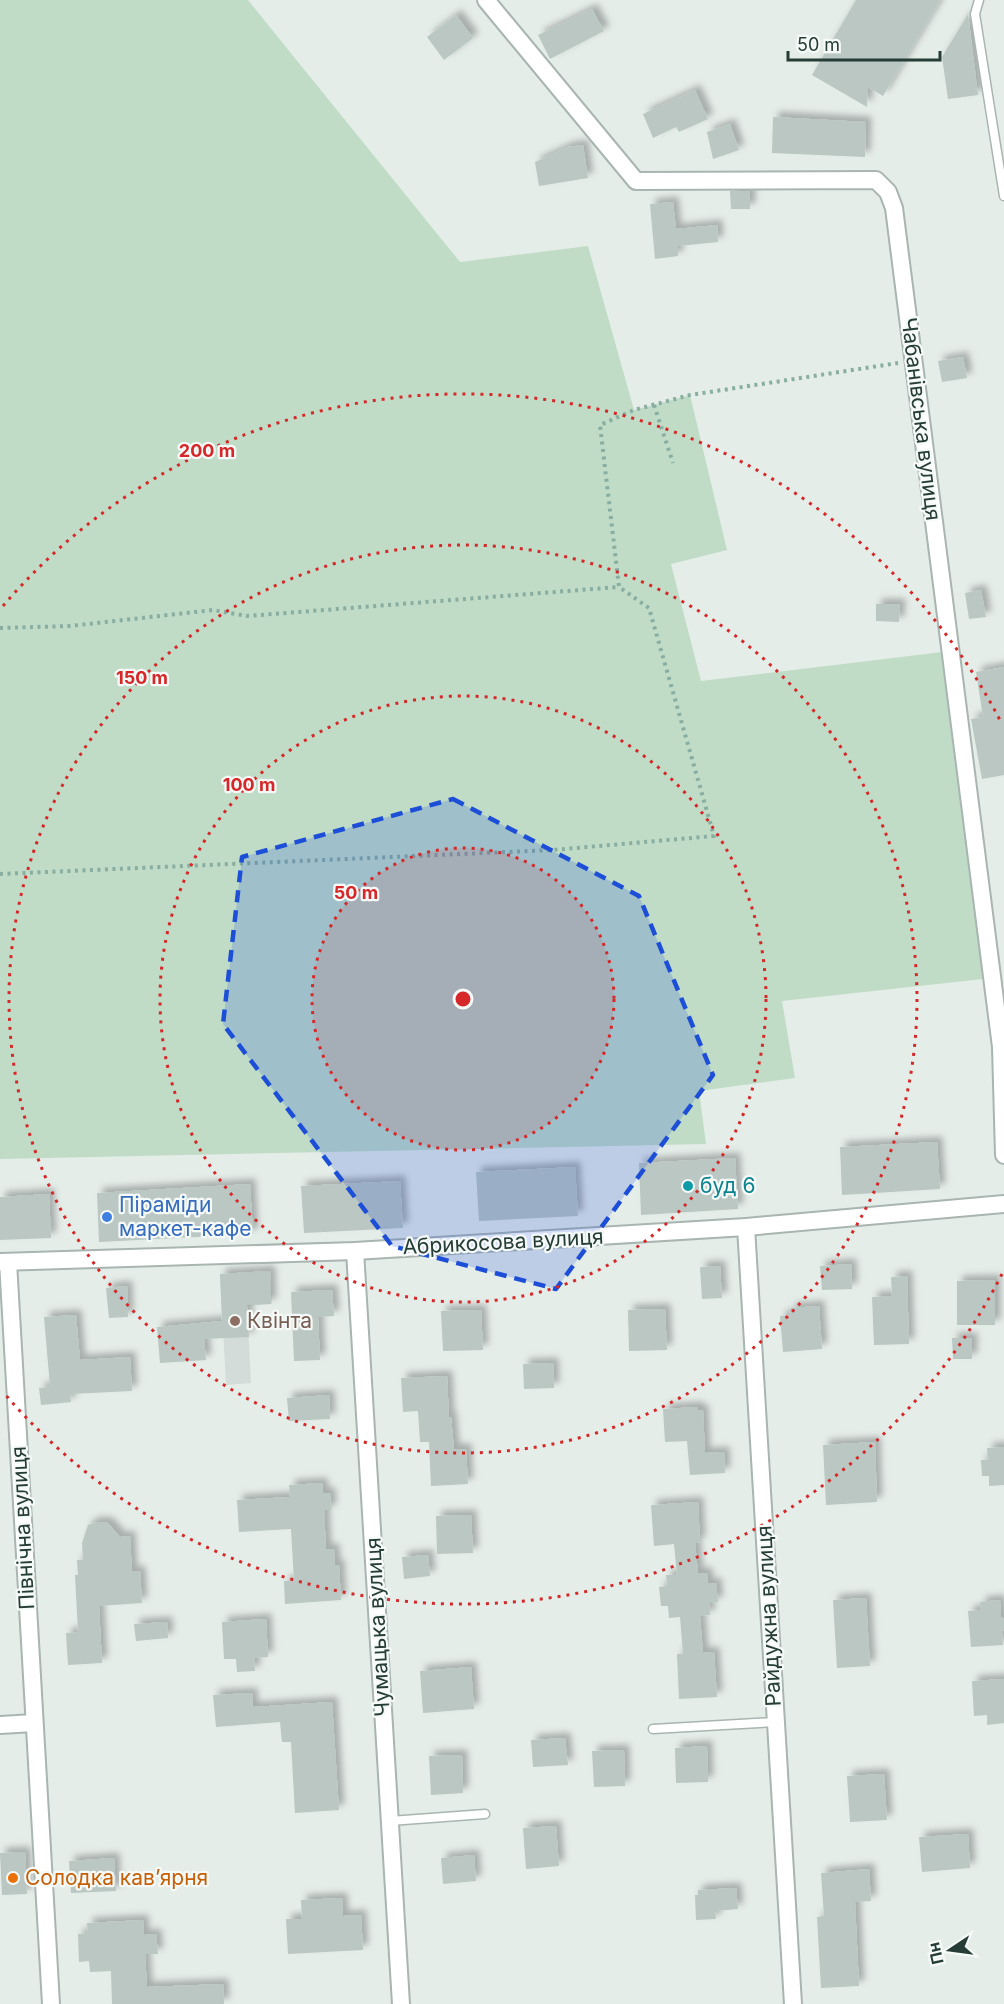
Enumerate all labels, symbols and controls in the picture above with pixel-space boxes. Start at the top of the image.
scale bar [788,24,940,62]
text: 50 m [797,34,840,55]
street label: Чабанівська вулиця [897,316,946,522]
text: 200 m [179,440,235,461]
text: 150 m [116,667,168,688]
text: 100 m [223,774,275,795]
text: 50 m [334,882,378,903]
centre of rings [453,989,473,1009]
place label: буд 6 [700,1173,755,1198]
marker: буд 6 [681,1179,695,1193]
place label: Піраміди маркет-кафе [119,1192,252,1241]
marker: Піраміди маркет-кафе [100,1210,114,1224]
street label: Абрикосова вулиця [402,1224,604,1259]
place label: Квінта [247,1308,312,1333]
marker: Квінта [228,1314,242,1328]
street label: Північна вулиця [6,1446,39,1610]
street label: Райдужна вулиця [751,1525,786,1707]
street label: Чумацька вулиця [360,1537,395,1717]
place label: Солодка кав’ярня [25,1865,208,1890]
marker: Солодка кав’ярня [6,1871,20,1885]
north arrow [920,1920,980,1980]
text: Пн [923,1940,948,1966]

